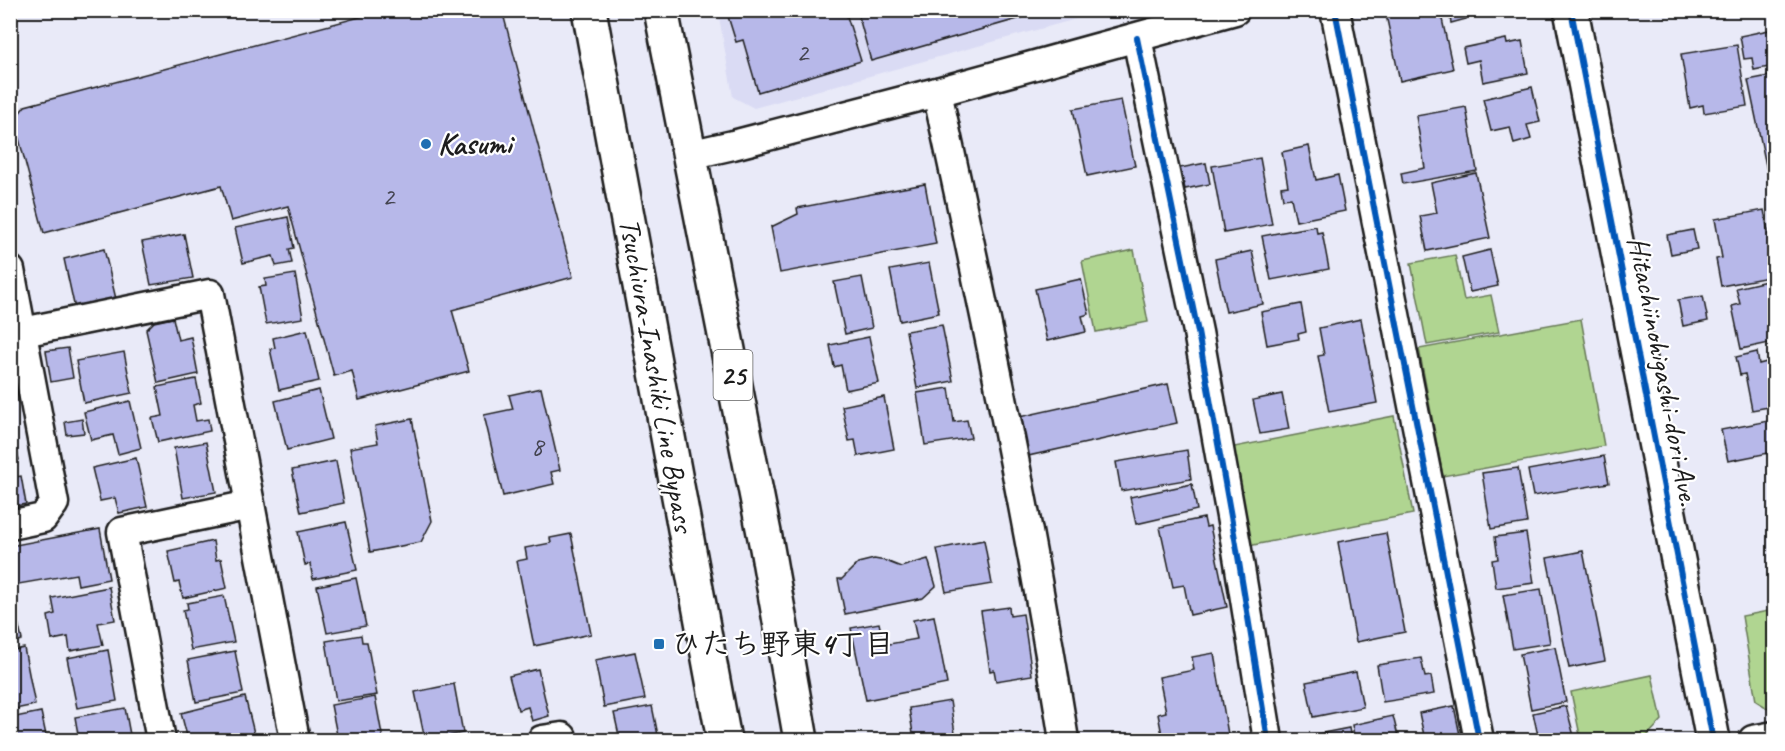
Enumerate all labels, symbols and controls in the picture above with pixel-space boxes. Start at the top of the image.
house number: 2 [796,35,810,69]
place label: Kasumi [438,125,515,163]
marker: Kasumi [419,137,433,151]
house number: 2 [382,179,396,213]
street label: Tsuchiura-Inashiki Line Bypass [611,215,704,537]
street label: Hitachiinohigashi-dori Ave. [1619,233,1709,509]
road number: 25 [714,350,752,400]
house number: 8 [531,429,546,463]
place label: ひたち野東4丁目 [671,625,894,663]
marker: ひたち野東4丁目 [652,637,666,651]

